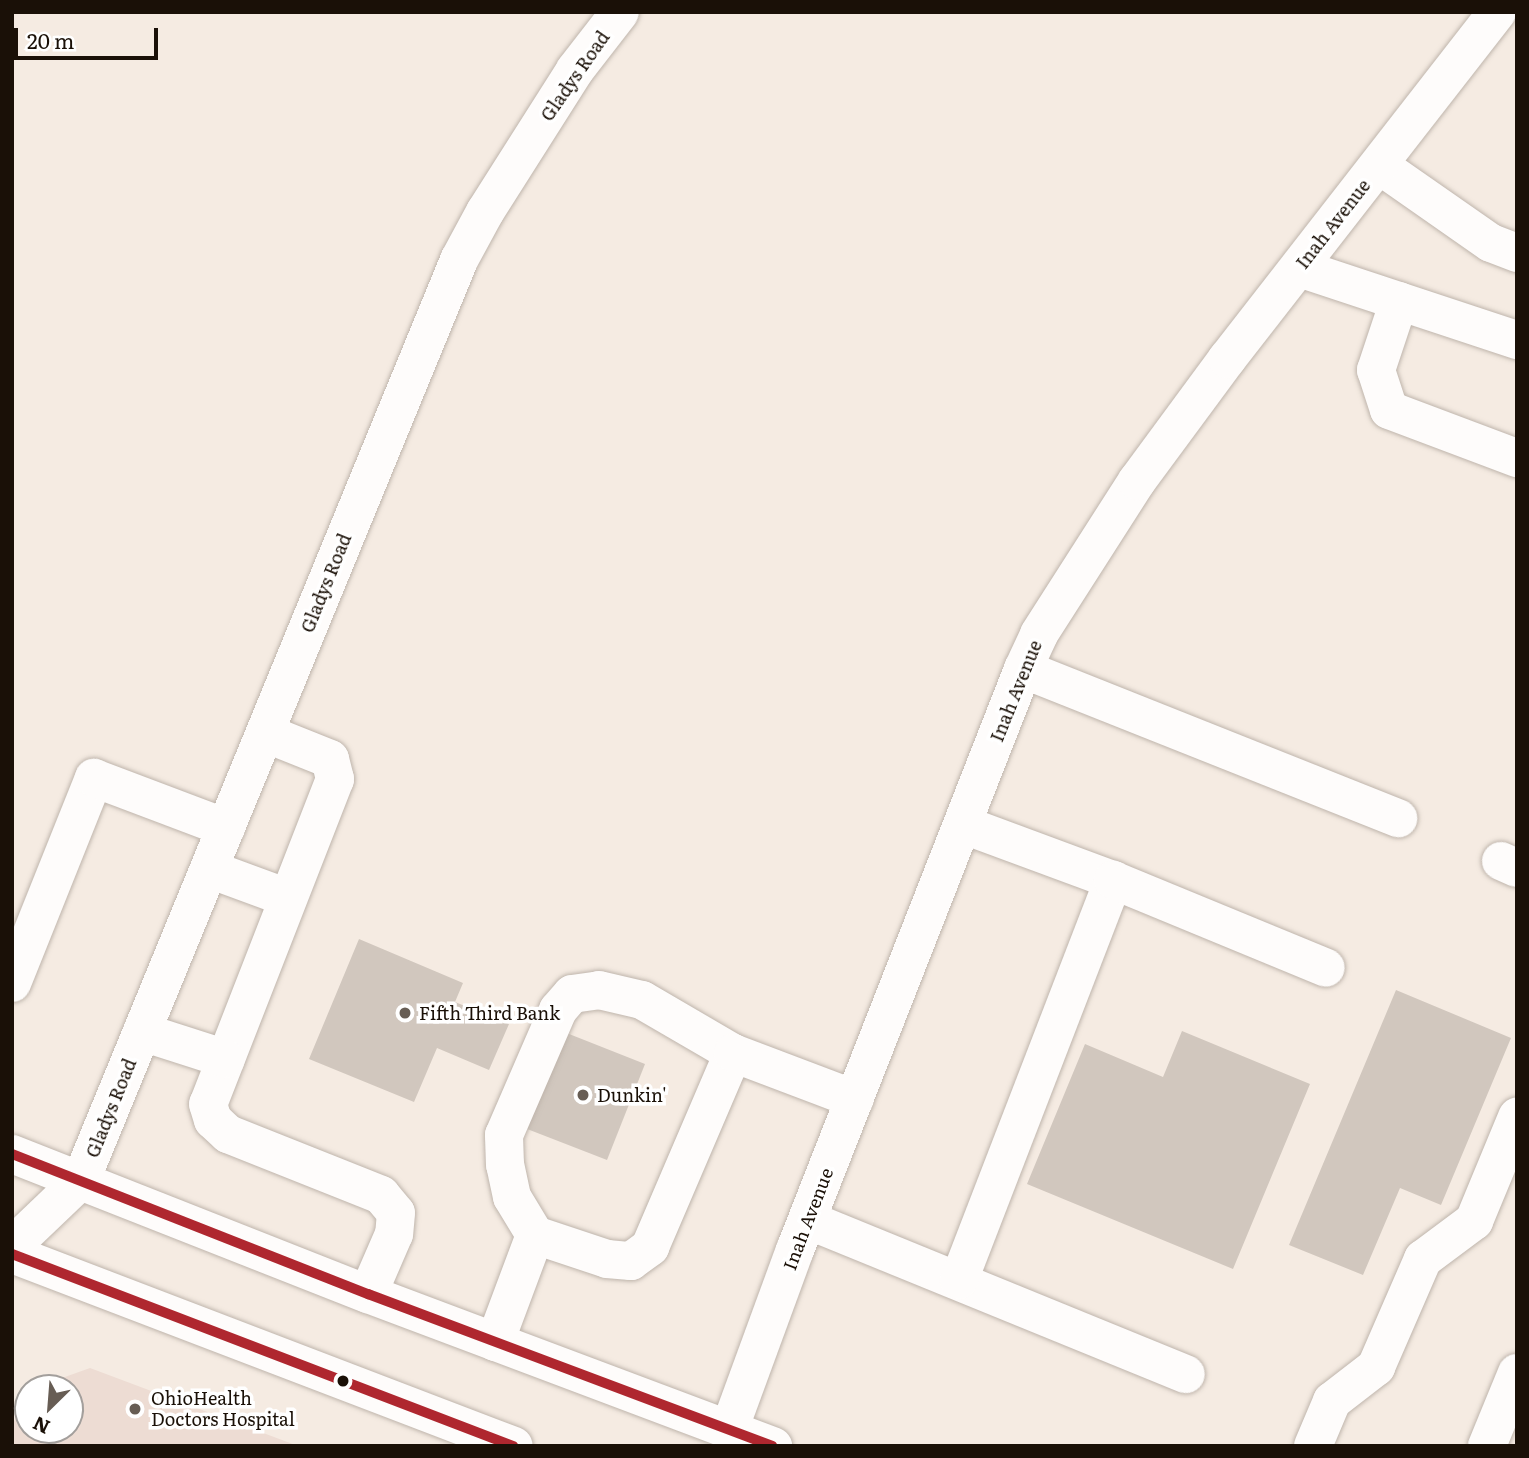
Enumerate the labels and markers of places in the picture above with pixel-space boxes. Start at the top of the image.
place label: Fifth Third Bank [419,1002,560,1024]
marker: Fifth Third Bank [397,1005,413,1021]
place label: Dunkin' [597,1084,666,1106]
marker: Dunkin' [575,1087,591,1103]
unlabelled marker [336,1374,350,1388]
place label: OhioHealth Doctors Hospital [151,1388,295,1430]
marker: OhioHealth Doctors Hospital [125,1399,145,1419]

